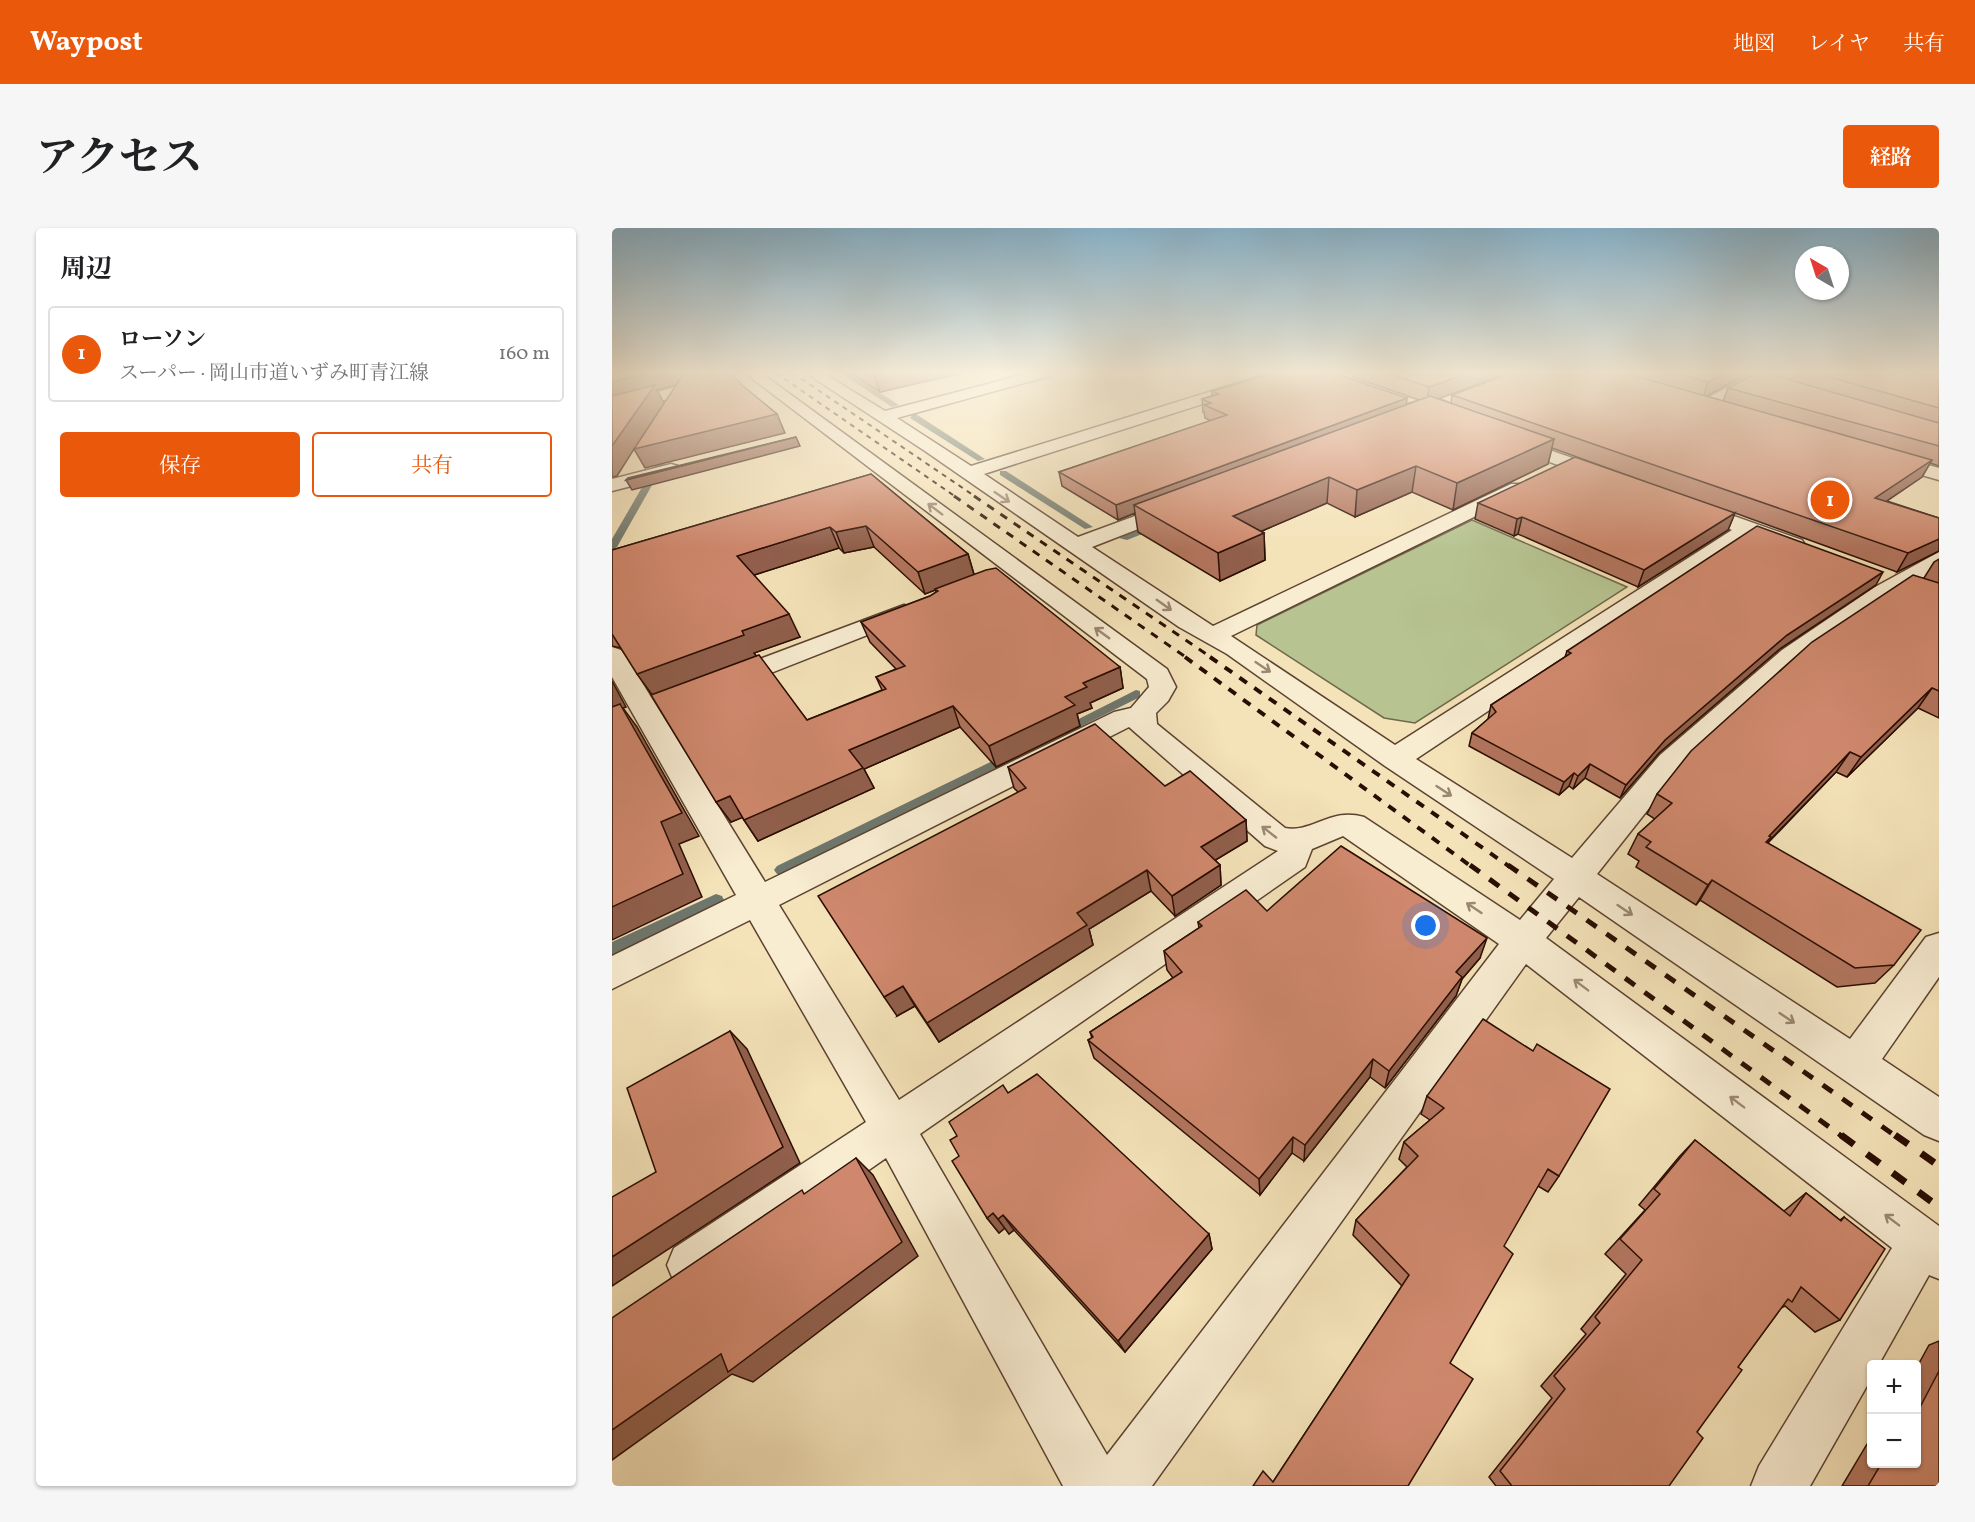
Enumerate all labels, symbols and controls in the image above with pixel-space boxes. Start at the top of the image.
text: Waypost [30,23,143,62]
text: 地図 [1733,30,1775,59]
text: レイヤ [1808,30,1870,59]
text: 共有 [1903,30,1945,59]
button: 経路 [1843,125,1939,188]
text: アクセス [36,131,203,190]
north arrow [1795,246,1849,300]
text: 周辺 [60,252,112,288]
text: ローソン [119,325,206,356]
text: 1 [77,340,86,368]
text: 160 m [498,340,550,368]
text: スーパー · 岡山市道いずみ町青江線 [119,360,429,388]
button: 保存 [60,432,300,497]
button: 共有 [312,432,552,497]
pin: 1 [1810,478,1850,522]
one-way arrow [993,491,1010,503]
one-way arrow [928,503,944,515]
one-way arrow [1155,599,1172,611]
one-way arrow [1095,627,1111,640]
one-way arrow [1254,661,1271,673]
one-way arrow [1435,785,1451,797]
one-way arrow [1261,825,1277,838]
one-way arrow [1467,902,1483,914]
one-way arrow [1616,903,1633,916]
your location [1411,911,1440,940]
one-way arrow [1573,978,1589,991]
one-way arrow [1778,1012,1794,1024]
one-way arrow [1729,1096,1745,1109]
one-way arrow [1885,1213,1901,1226]
map controls [1867,1360,1921,1468]
button: + [1867,1360,1921,1414]
button: − [1867,1414,1921,1468]

